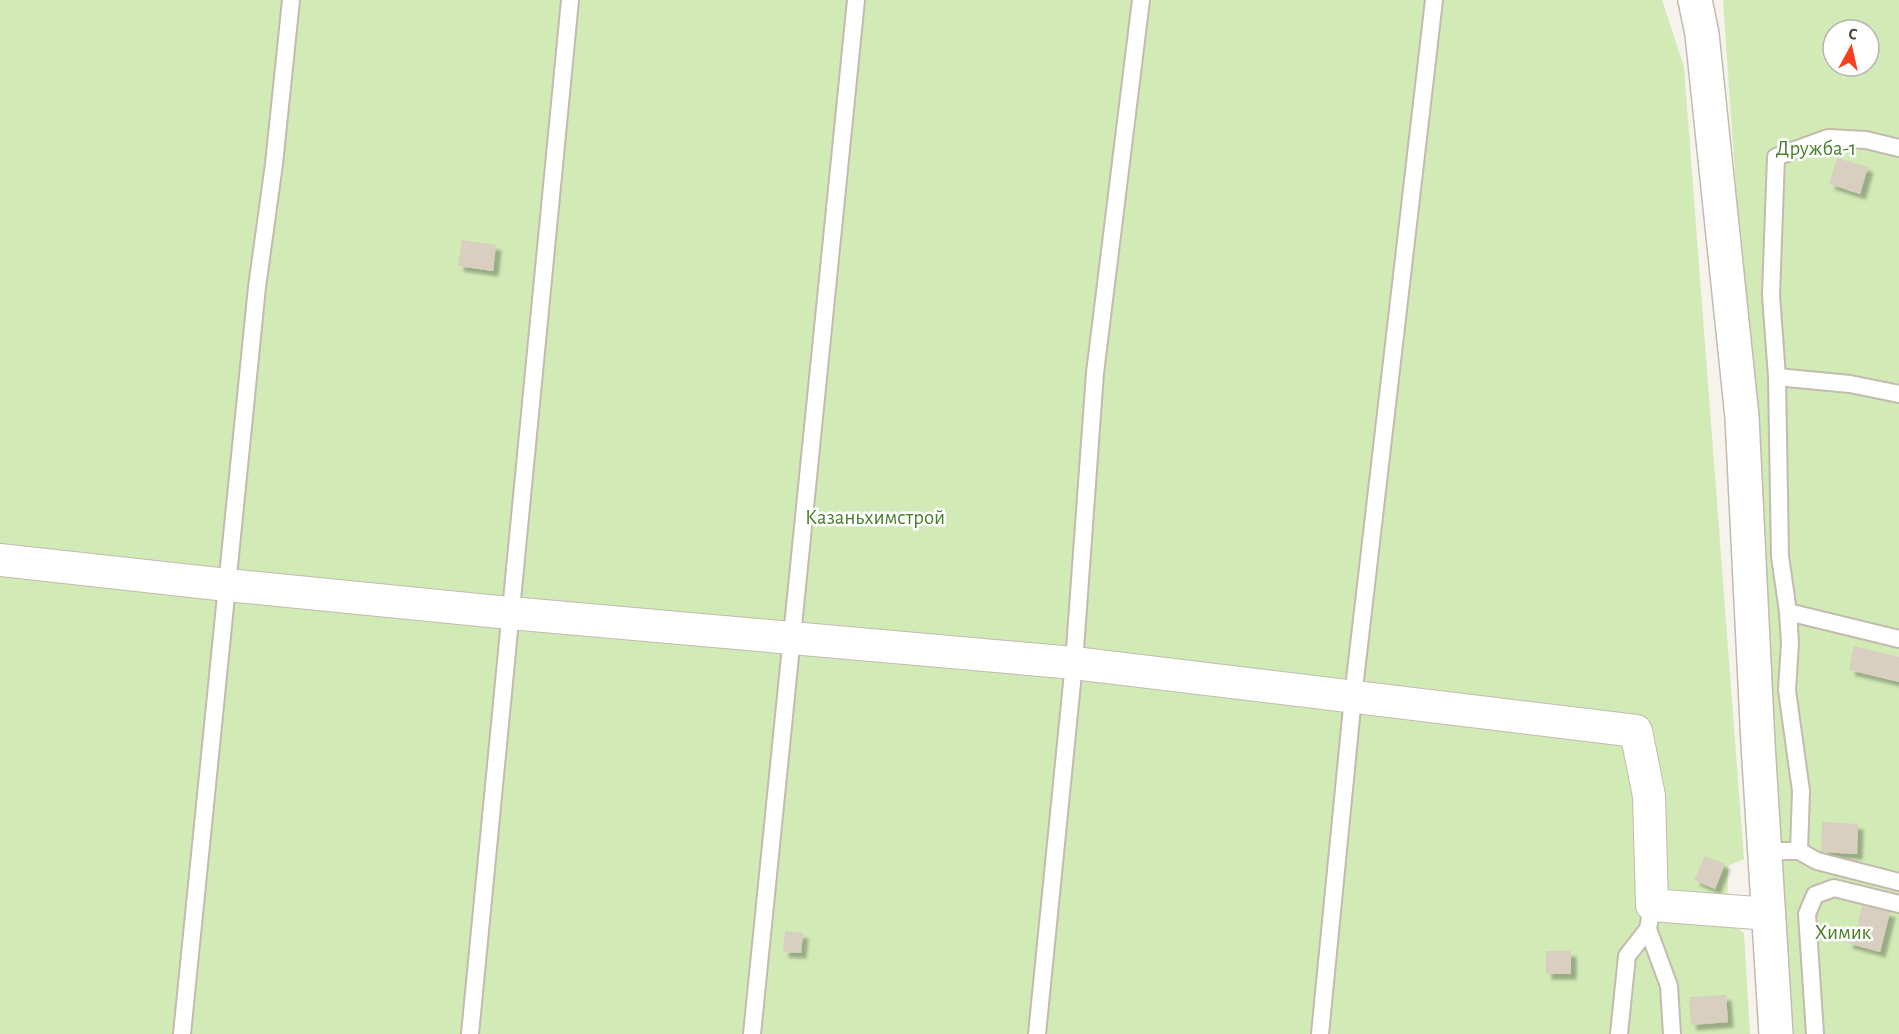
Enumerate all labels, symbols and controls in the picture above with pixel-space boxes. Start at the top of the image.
north arrow [1821,18,1881,78]
text: С [1847,26,1859,43]
park label: Дружба-1 [1776,138,1856,159]
park label: Казаньхимстрой [805,507,945,528]
park label: Химик [1815,922,1872,943]

